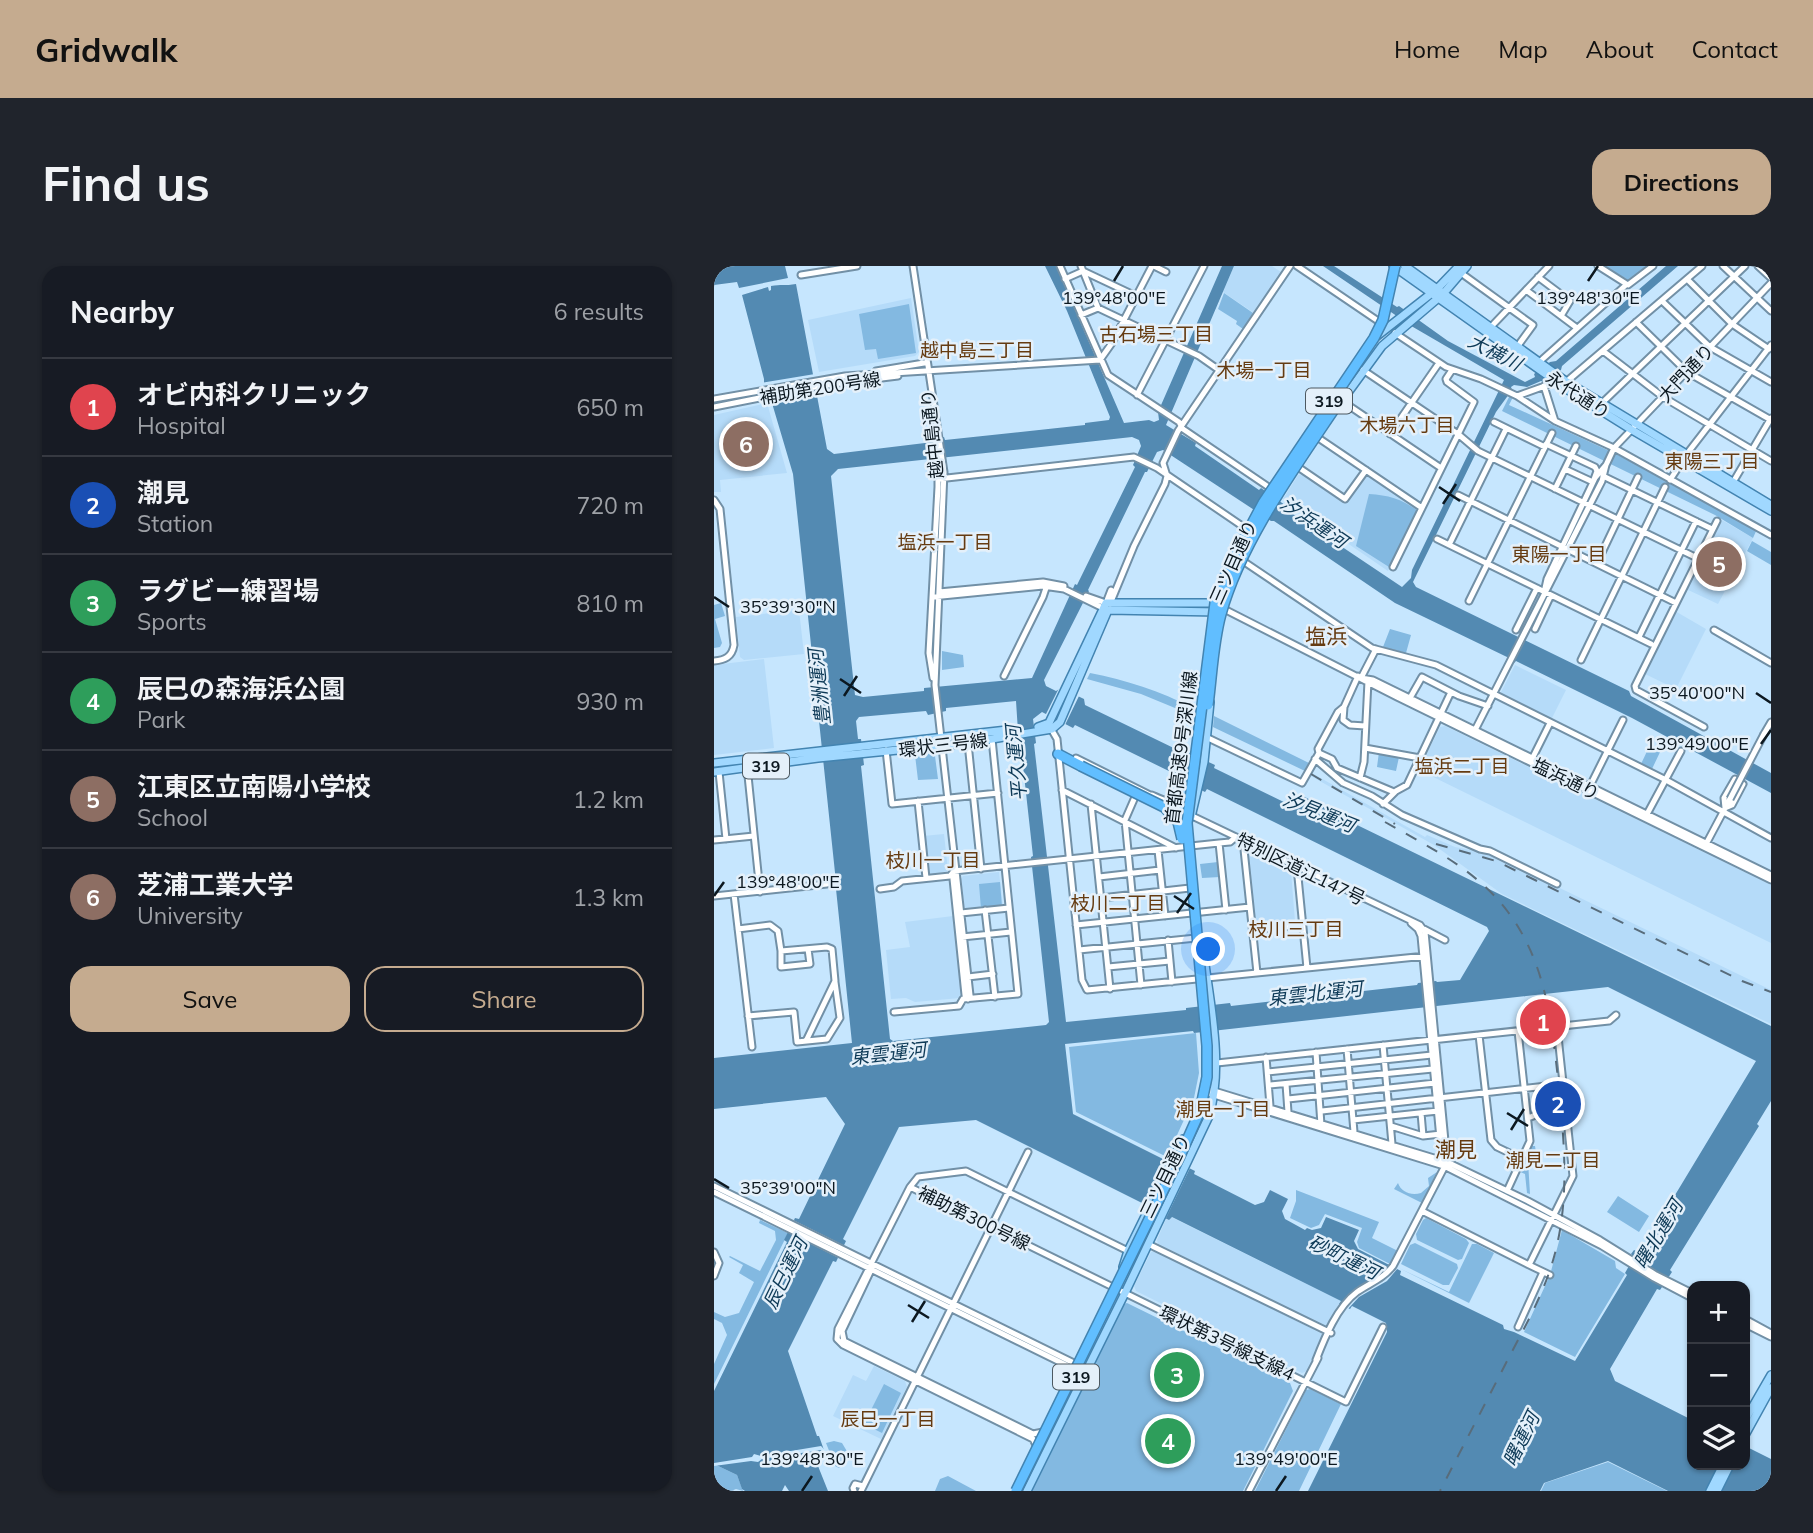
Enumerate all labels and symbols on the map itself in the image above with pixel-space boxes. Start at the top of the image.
text: 139°48'00"E [1062,286,1166,309]
text: 139°48'30"E [1536,286,1640,309]
district label: 古石場三丁目 [1099,322,1213,346]
water label: 大横川 [1464,328,1528,377]
district label: 越中島三丁目 [920,338,1034,362]
street label: 大門通り [1653,339,1719,407]
district label: 木場一丁目 [1216,358,1312,382]
street label: 永代通り [1542,366,1614,424]
street label: 補助第200号線 [758,367,882,409]
street label: 越中島通り [916,388,948,480]
road number: 319 [1306,388,1352,414]
district label: 木場六丁目 [1359,413,1455,437]
pin: 6 [723,418,769,470]
district label: 東陽三丁目 [1664,449,1760,473]
water label: 汐浜運河 [1276,491,1356,555]
street label: 三ツ目通り [1204,516,1262,608]
district label: 塩浜一丁目 [897,530,993,554]
pin: 5 [1696,538,1742,590]
district label: 東陽一丁目 [1511,542,1607,566]
text: 35°39'30"N [740,595,836,618]
district label: 塩浜 [1305,623,1347,649]
water label: 豊洲運河 [803,644,835,726]
street label: 首都高速9号深川線 [1160,670,1202,826]
text: 35°40'00"N [1649,681,1745,704]
water label: 平久運河 [1000,720,1031,802]
street label: 環状三号線 [897,728,989,762]
text: 139°49'00"E [1645,732,1749,755]
street label: 塩浜通り [1529,753,1603,805]
road number: 319 [743,754,789,778]
district label: 塩浜二丁目 [1414,754,1510,778]
water label: 汐見運河 [1279,787,1362,839]
street label: 特別区道江147号 [1233,828,1369,910]
district label: 枝川一丁目 [885,848,981,872]
text: 139°48'00"E [736,870,840,893]
district label: 枝川二丁目 [1070,891,1166,915]
district label: 枝川三丁目 [1248,917,1344,941]
your location [1191,932,1225,966]
water label: 東雲北運河 [1266,976,1367,1010]
pin: 1 [1520,996,1566,1048]
water label: 東雲運河 [849,1037,931,1069]
pin: 2 [1535,1078,1581,1130]
district label: 潮見一丁目 [1175,1097,1271,1121]
street label: 三ツ目通り [1135,1131,1195,1221]
district label: 潮見 [1435,1136,1477,1162]
district label: 潮見二丁目 [1505,1148,1601,1172]
text: 35°39'00"N [740,1176,836,1199]
street label: 補助第300号線 [914,1181,1034,1255]
water label: 曙北運河 [1628,1192,1690,1273]
water label: 辰巳運河 [758,1230,814,1312]
water label: 砂町運河 [1305,1230,1387,1286]
street label: 環状第3号線支線4 [1156,1301,1298,1385]
pin: 3 [1154,1349,1200,1401]
road number: 319 [1053,1364,1099,1390]
water label: 曙運河 [1498,1405,1546,1470]
district label: 辰巳一丁目 [840,1407,936,1431]
pin: 4 [1145,1415,1191,1467]
text: 139°48'30"E [760,1447,864,1470]
text: 139°49'00"E [1234,1447,1338,1470]

